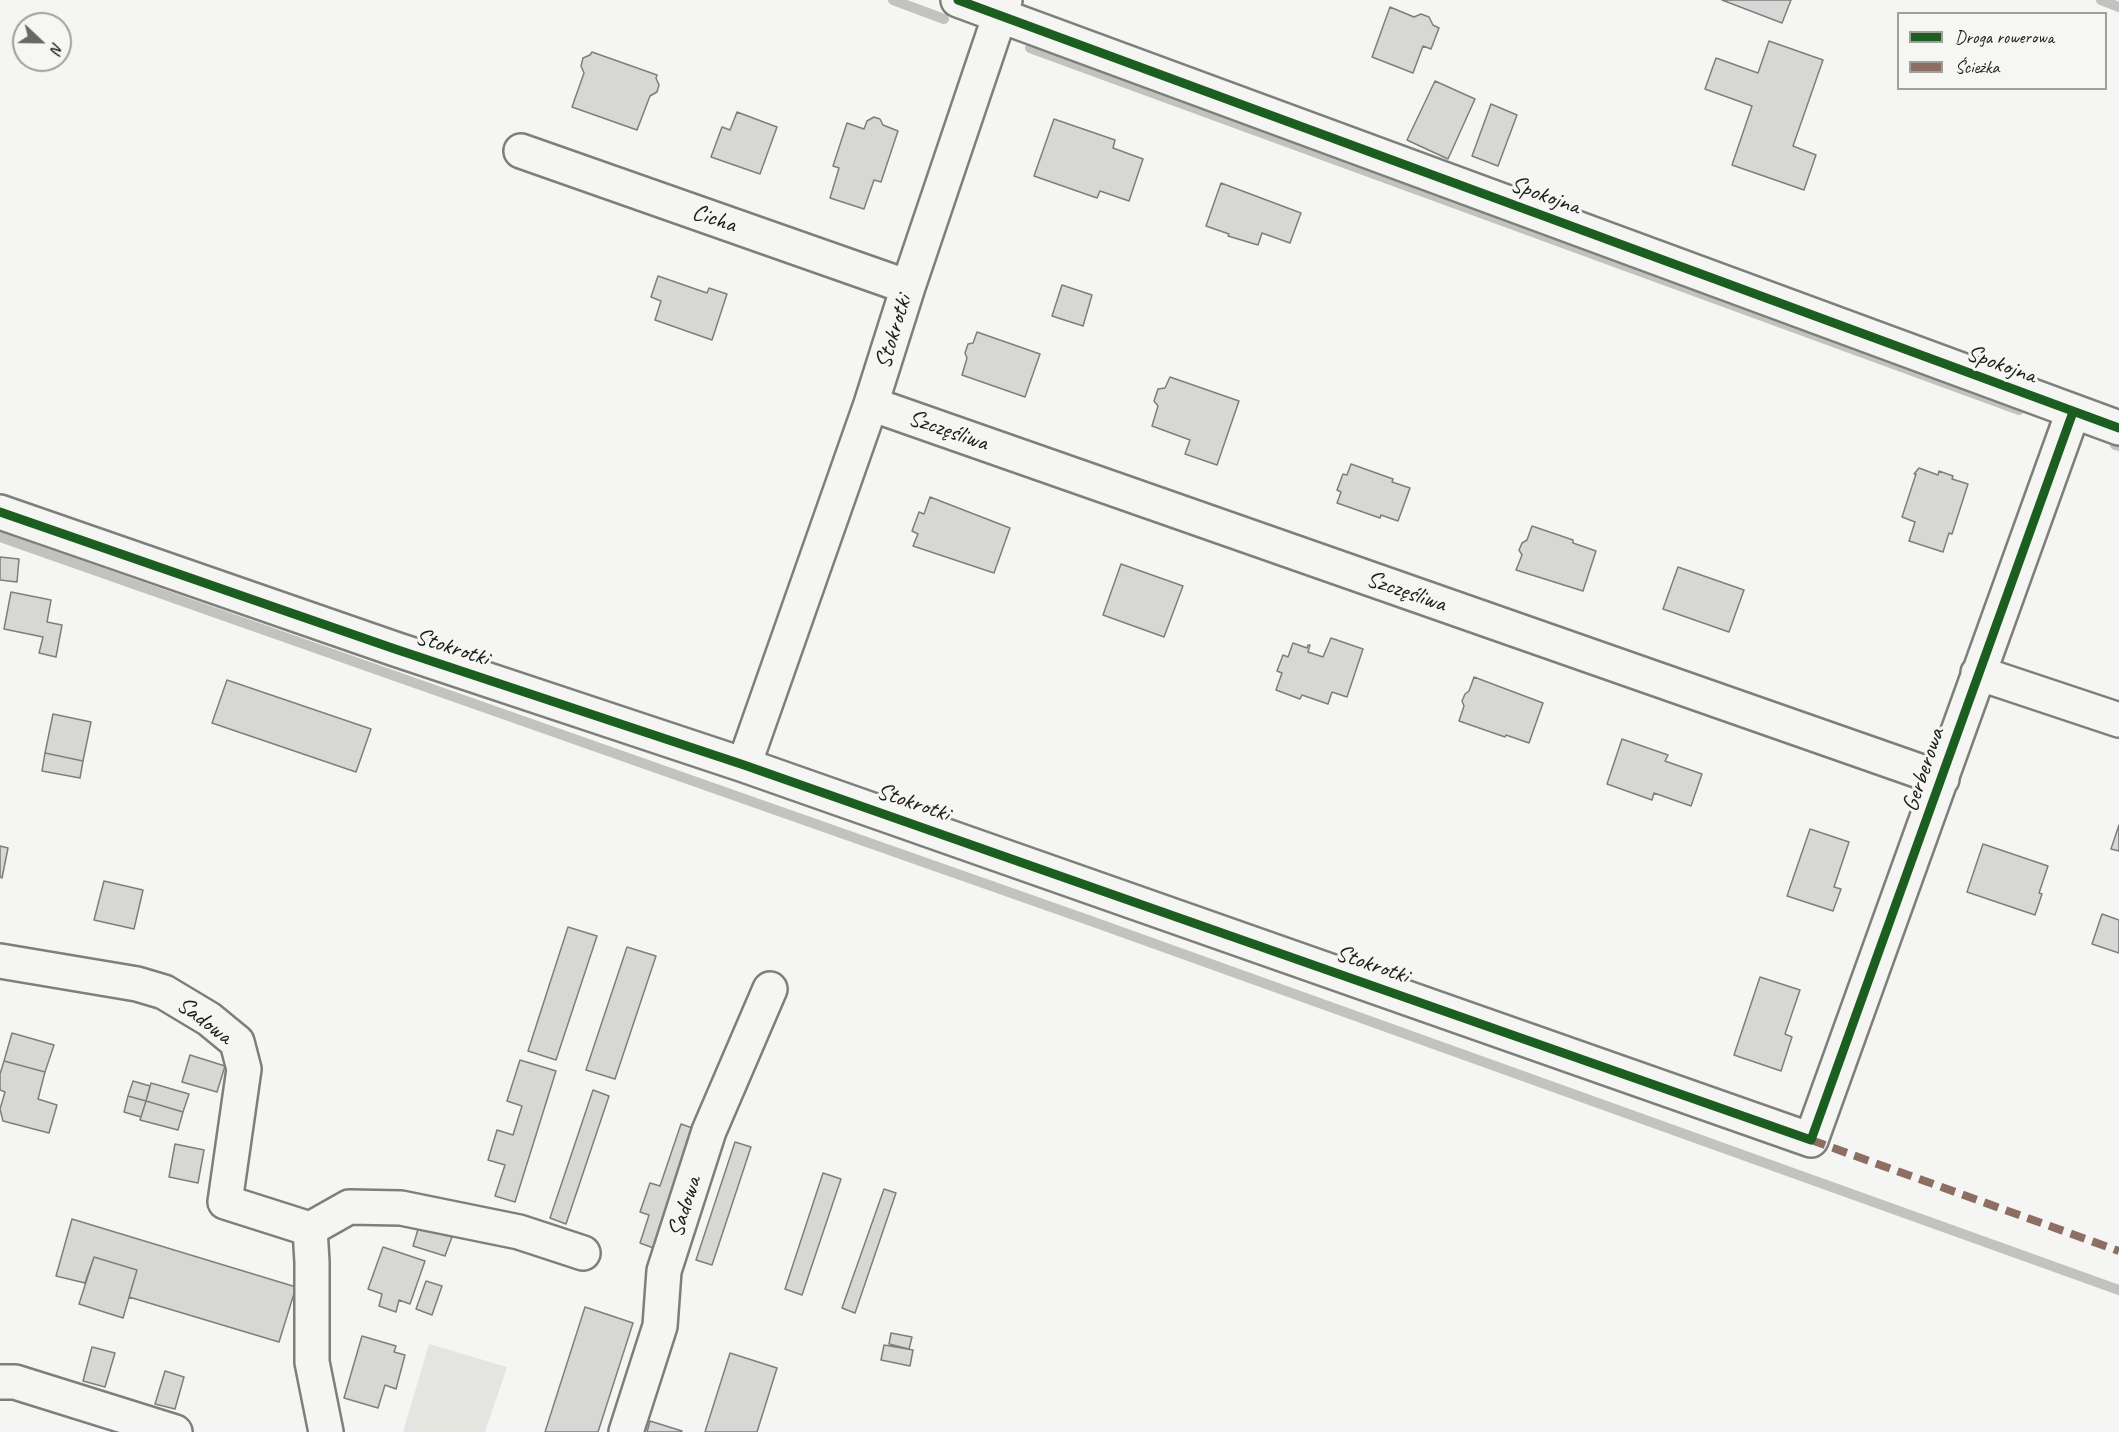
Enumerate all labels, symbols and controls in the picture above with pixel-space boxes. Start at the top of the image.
north arrow [12,12,72,72]
legend [1897,12,2107,90]
text: Droga rowerowa [1955,26,2054,48]
text: N [46,40,68,56]
text: Ścieżka [1955,56,1999,78]
street label: Spokojna [1506,170,1584,222]
street label: Cicha [688,198,740,240]
street label: Stokrotki [869,292,919,372]
street label: Spokojna [1962,339,2040,391]
street label: Szczęśliwa [904,404,992,458]
street label: Szczęśliwa [1362,565,1450,619]
street label: Stokrotki [412,623,492,673]
street label: Gerberowa [1896,724,1952,816]
street label: Stokrotki [873,777,953,829]
street label: Stokrotki [1332,939,1412,991]
street label: Sadowa [171,991,237,1051]
street label: Sadowa [662,1173,708,1241]

